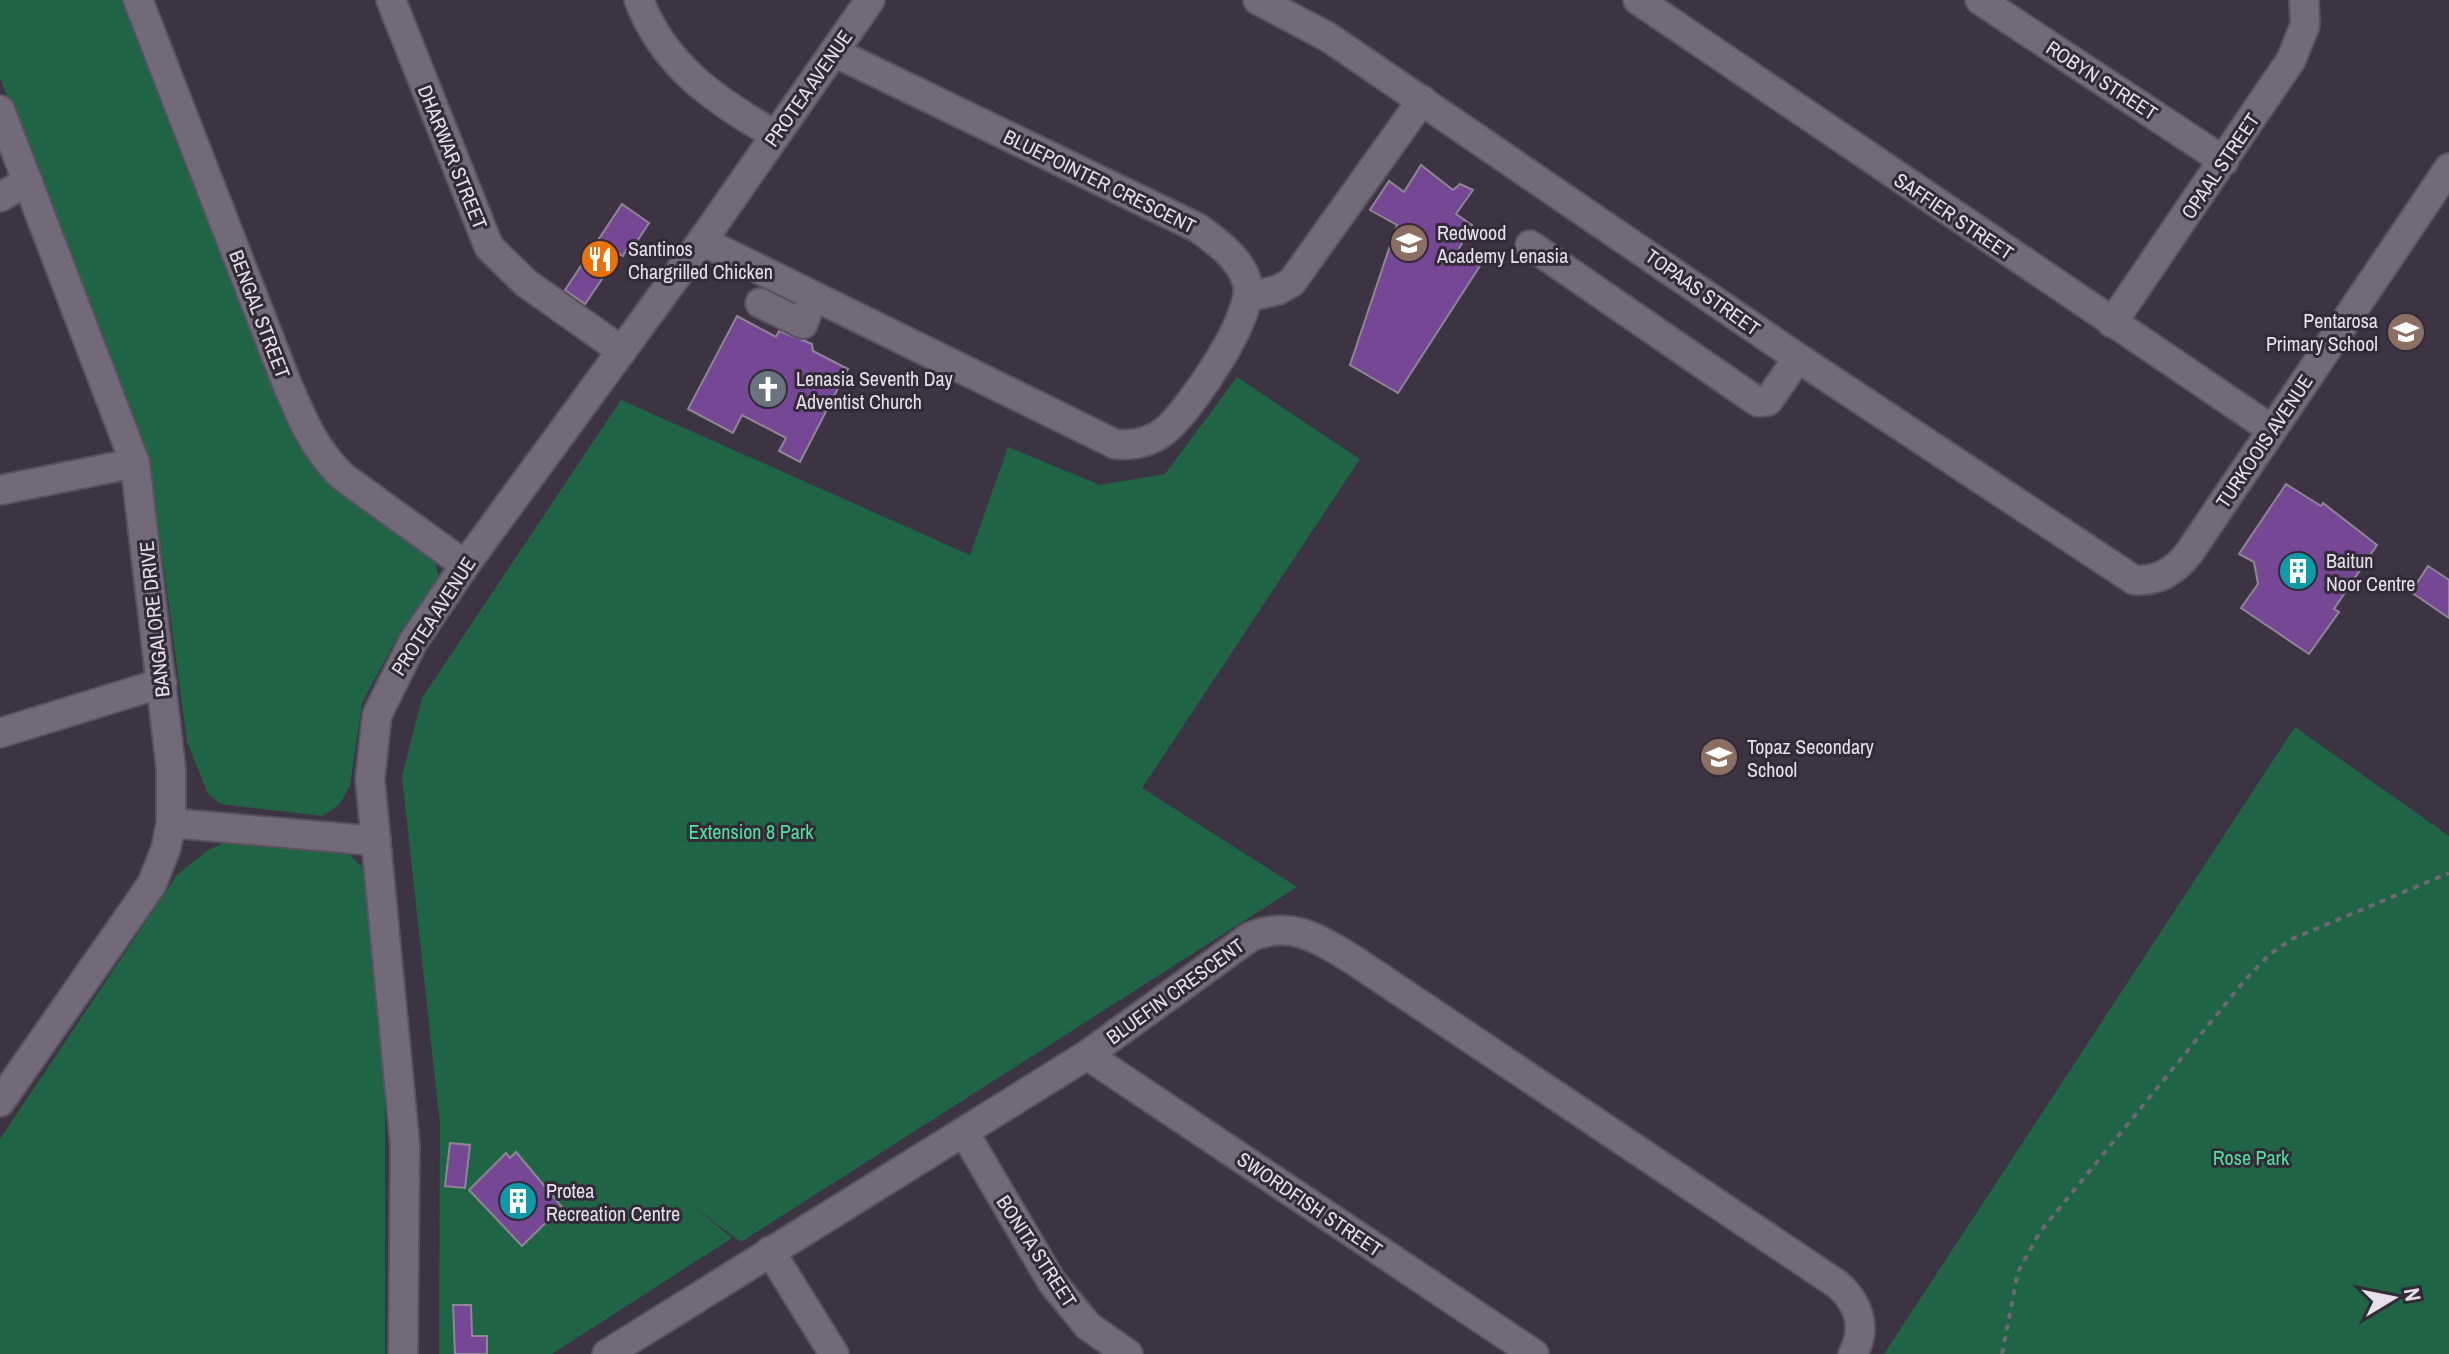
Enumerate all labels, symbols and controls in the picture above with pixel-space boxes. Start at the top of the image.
street label: PROTEA AVENUE [758,24,858,152]
street label: ROBYN STREET [2041,34,2163,126]
street label: DHARWAR STREET [412,81,494,233]
street label: OPAAL STREET [2175,108,2265,224]
street label: BLUEPOINTER CRESCENT [999,123,1201,239]
street label: SAFFIER STREET [1889,166,2019,266]
place label: Redwood Academy Lenasia [1436,219,1568,269]
school or university icon: Redwood Academy Lenasia [1388,222,1430,264]
place label: Santinos Chargrilled Chicken [628,235,773,285]
restaurant icon: Santinos Chargrilled Chicken [579,238,621,280]
street label: TOPAAS STREET [1640,242,1766,342]
street label: BENGAL STREET [223,246,297,382]
place label: Pentarosa Primary School [2266,307,2378,357]
school or university icon: Pentarosa Primary School [2385,311,2427,353]
place label: Lenasia Seventh Day Adventist Church [795,365,954,415]
church icon: Lenasia Seventh Day Adventist Church [747,368,789,410]
street label: TURKOOIS AVENUE [2209,369,2319,513]
street label: BANGALORE DRIVE [132,540,176,698]
place label: Baitun Noor Centre [2326,547,2415,597]
building icon: Baitun Noor Centre [2277,550,2319,592]
street label: PROTEA AVENUE [385,551,481,681]
place label: Topaz Secondary School [1747,733,1875,783]
school or university icon: Topaz Secondary School [1698,736,1740,778]
park label: Extension 8 Park [689,818,814,845]
street label: BLUEFIN CRESCENT [1101,932,1249,1050]
park label: Rose Park [2213,1144,2290,1171]
street label: SWORDFISH STREET [1232,1145,1388,1263]
place label: Protea Recreation Centre [546,1177,680,1227]
building icon: Protea Recreation Centre [497,1180,539,1222]
street label: BONITA STREET [991,1190,1083,1312]
north arrow [2353,1258,2433,1338]
text: N [2397,1286,2429,1304]

